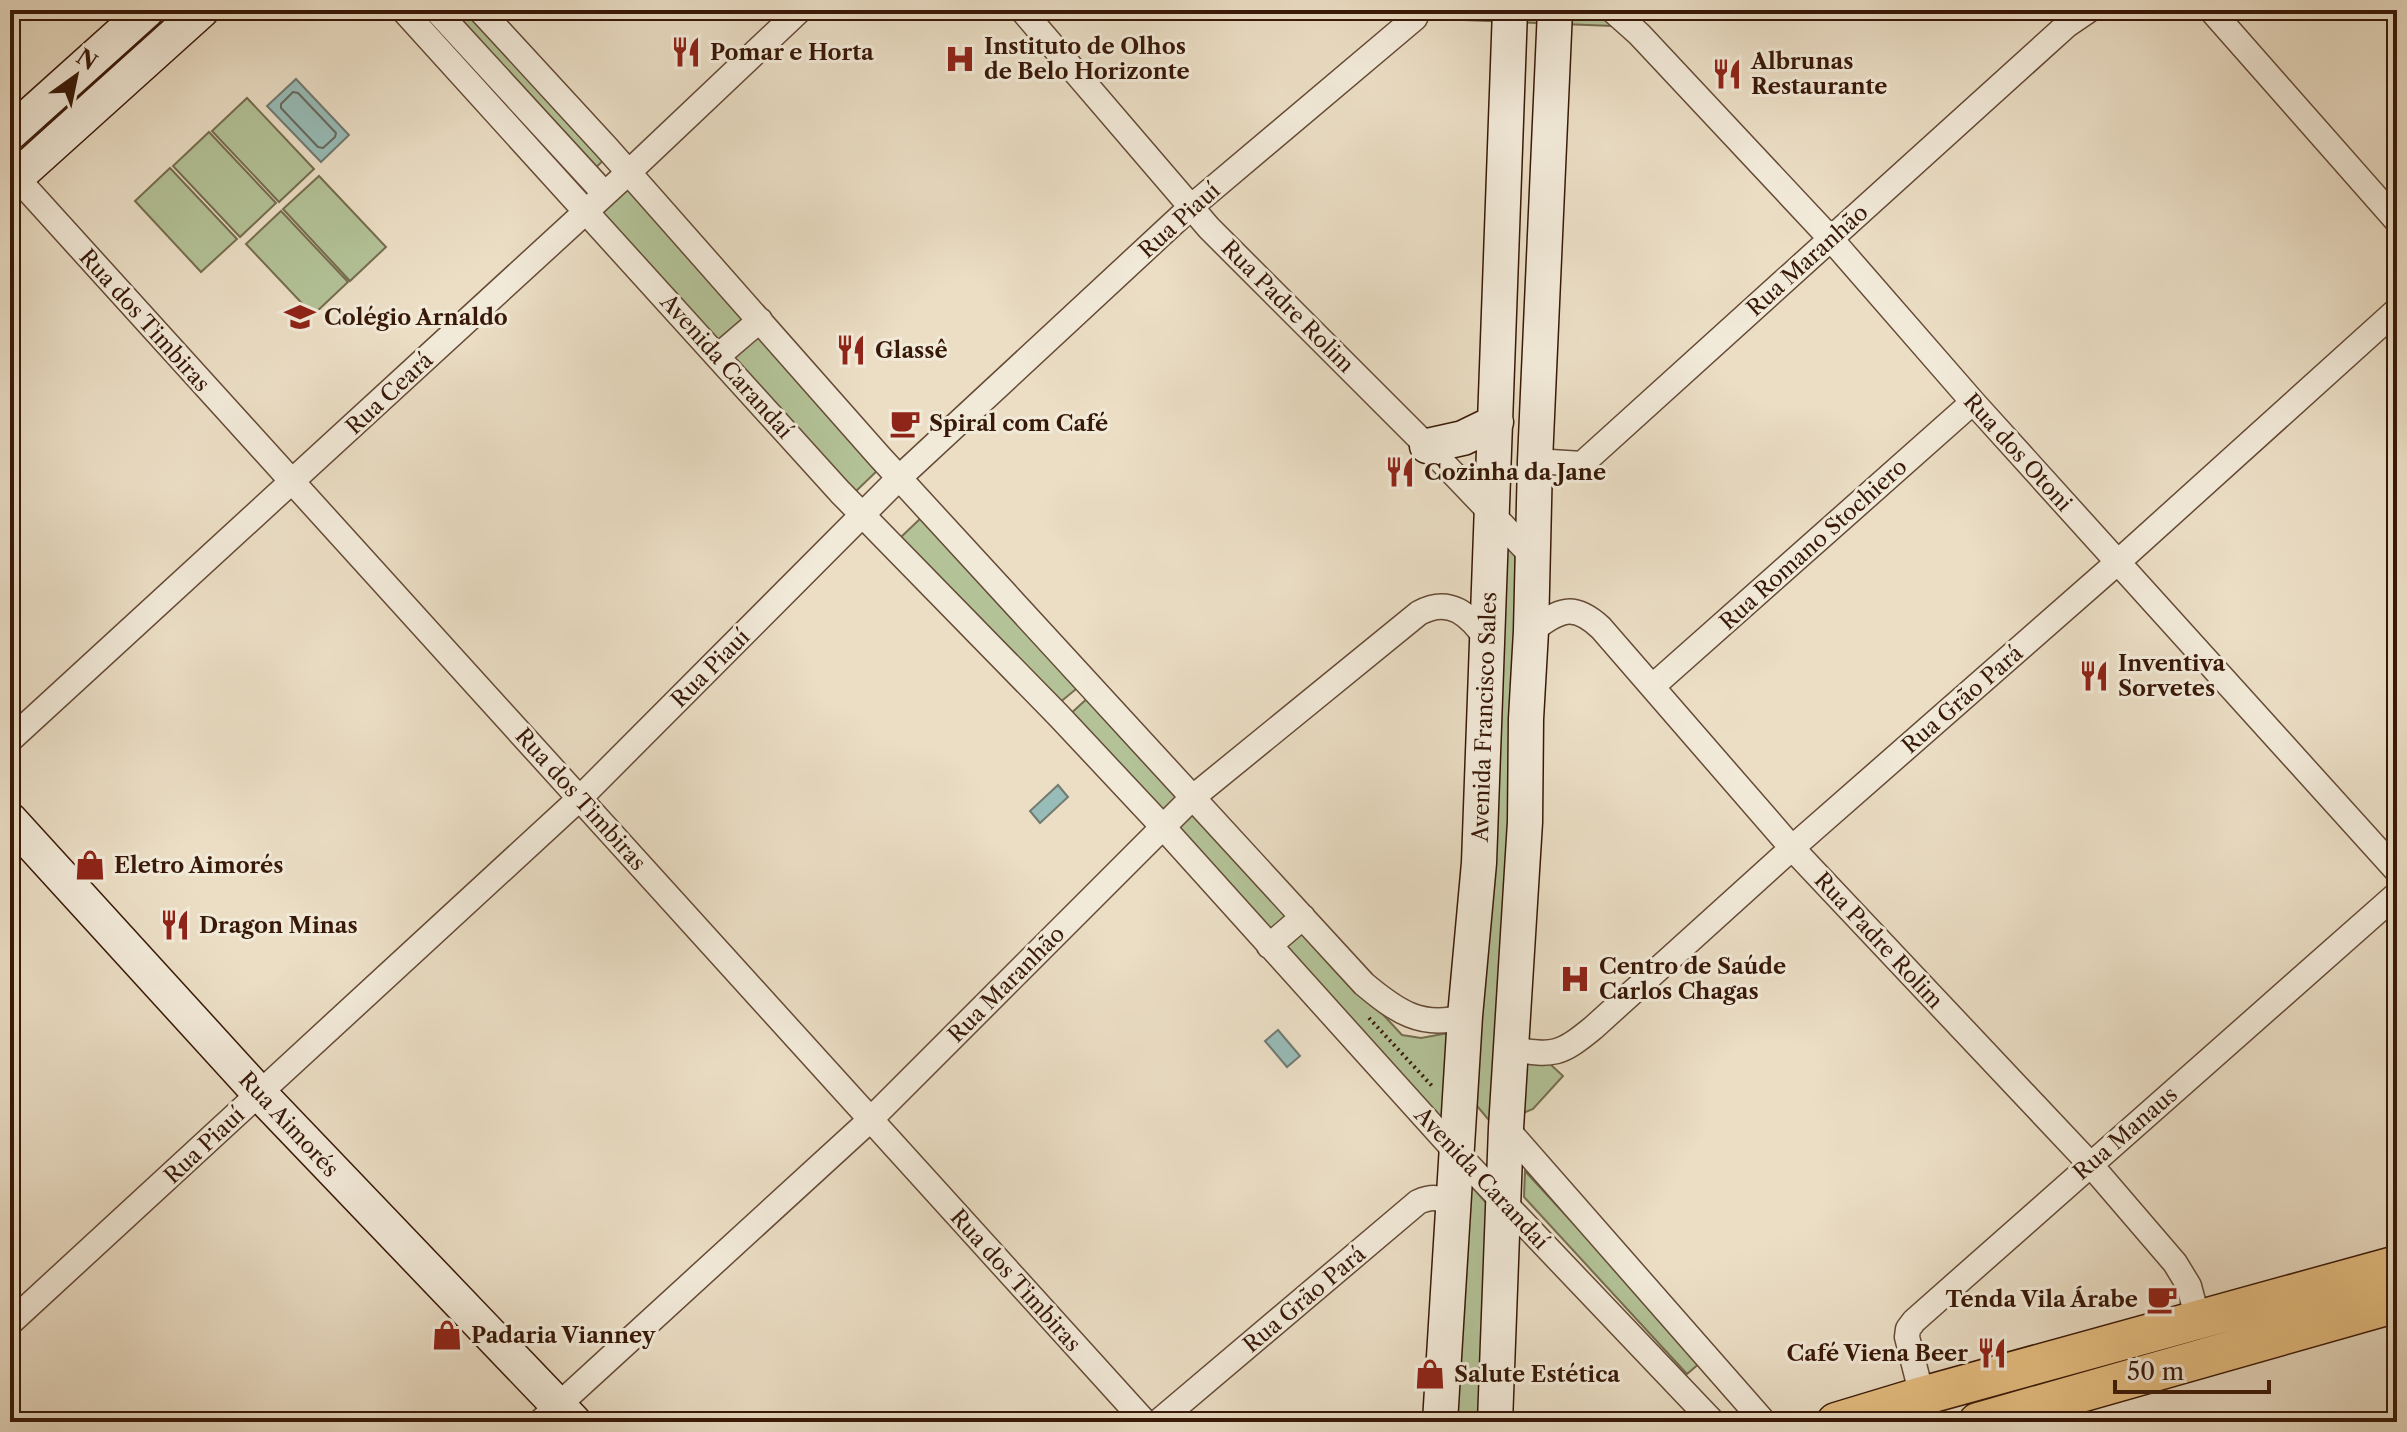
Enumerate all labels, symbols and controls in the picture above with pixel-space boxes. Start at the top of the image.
place label: Instituto de Olhos de Belo Horizonte [984,33,1190,85]
restaurant icon: Pomar e Horta [669,35,703,69]
north arrow [36,36,116,116]
place label: Pomar e Horta [710,39,874,66]
hospital icon: Instituto de Olhos de Belo Horizonte [943,42,977,76]
text: N [71,43,102,76]
place label: Albrunas Restaurante [1750,48,1887,100]
restaurant icon: Albrunas Restaurante [1710,57,1744,91]
street label: Rua Piauí [1133,177,1226,264]
street label: Rua Maranhão [1741,199,1874,322]
street label: Rua Padre Rolim [1216,234,1360,379]
street label: Rua dos Timbiras [74,244,216,397]
street label: Avenida Carandaí [654,288,799,444]
school or university icon: Colégio Arnaldo [283,300,317,334]
place label: Colégio Arnaldo [324,304,508,331]
restaurant icon: Glassê [834,333,868,367]
place label: Glassê [875,337,948,364]
street label: Rua Ceará [340,346,439,440]
street label: Rua dos Otoni [1958,388,2078,517]
cafe icon: Spiral com Café [888,406,922,440]
place label: Spiral com Café [929,410,1108,437]
street label: Rua Romano Stochiero [1714,453,1913,636]
restaurant icon: Cozinha da Jane [1383,455,1417,489]
place label: Cozinha da Jane [1424,459,1606,486]
street label: Avenida Francisco Sales [1467,591,1502,844]
street label: Rua Piauí [665,623,755,713]
street label: Rua Grão Pará [1896,639,2029,759]
place label: Inventiva Sorvetes [2118,650,2225,702]
restaurant icon: Inventiva Sorvetes [2077,659,2111,693]
street label: Rua dos Timbiras [510,723,652,876]
shop icon: Eletro Aimorés [73,848,107,882]
place label: Eletro Aimorés [114,852,283,879]
street label: Rua Padre Rolim [1809,867,1949,1014]
restaurant icon: Dragon Minas [158,908,192,942]
place label: Dragon Minas [199,912,358,939]
street label: Rua Maranhão [942,920,1070,1048]
place label: Centro de Saúde Carlos Chagas [1599,953,1786,1005]
hospital icon: Centro de Saúde Carlos Chagas [1558,962,1592,996]
street label: Rua Aimorés [233,1066,344,1182]
street label: Rua Manaus [2068,1081,2183,1186]
street label: Rua Piauí [159,1101,250,1189]
street label: Avenida Carandaí [1408,1101,1555,1255]
street label: Rua dos Timbiras [945,1204,1087,1357]
street label: Rua Grão Pará [1238,1240,1371,1358]
cafe icon: Tenda Vila Árabe [2145,1282,2179,1316]
place label: Tenda Vila Árabe [1946,1285,2138,1313]
shop icon: Padaria Vianney [430,1318,464,1352]
place label: Padaria Vianney [471,1322,656,1349]
restaurant icon: Café Viena Beer [1975,1336,2009,1370]
place label: Café Viena Beer [1787,1340,1968,1367]
scale bar [2115,1344,2269,1394]
shop icon: Salute Estética [1413,1357,1447,1391]
text: 50 m [2127,1357,2184,1386]
place label: Salute Estética [1454,1361,1620,1388]

